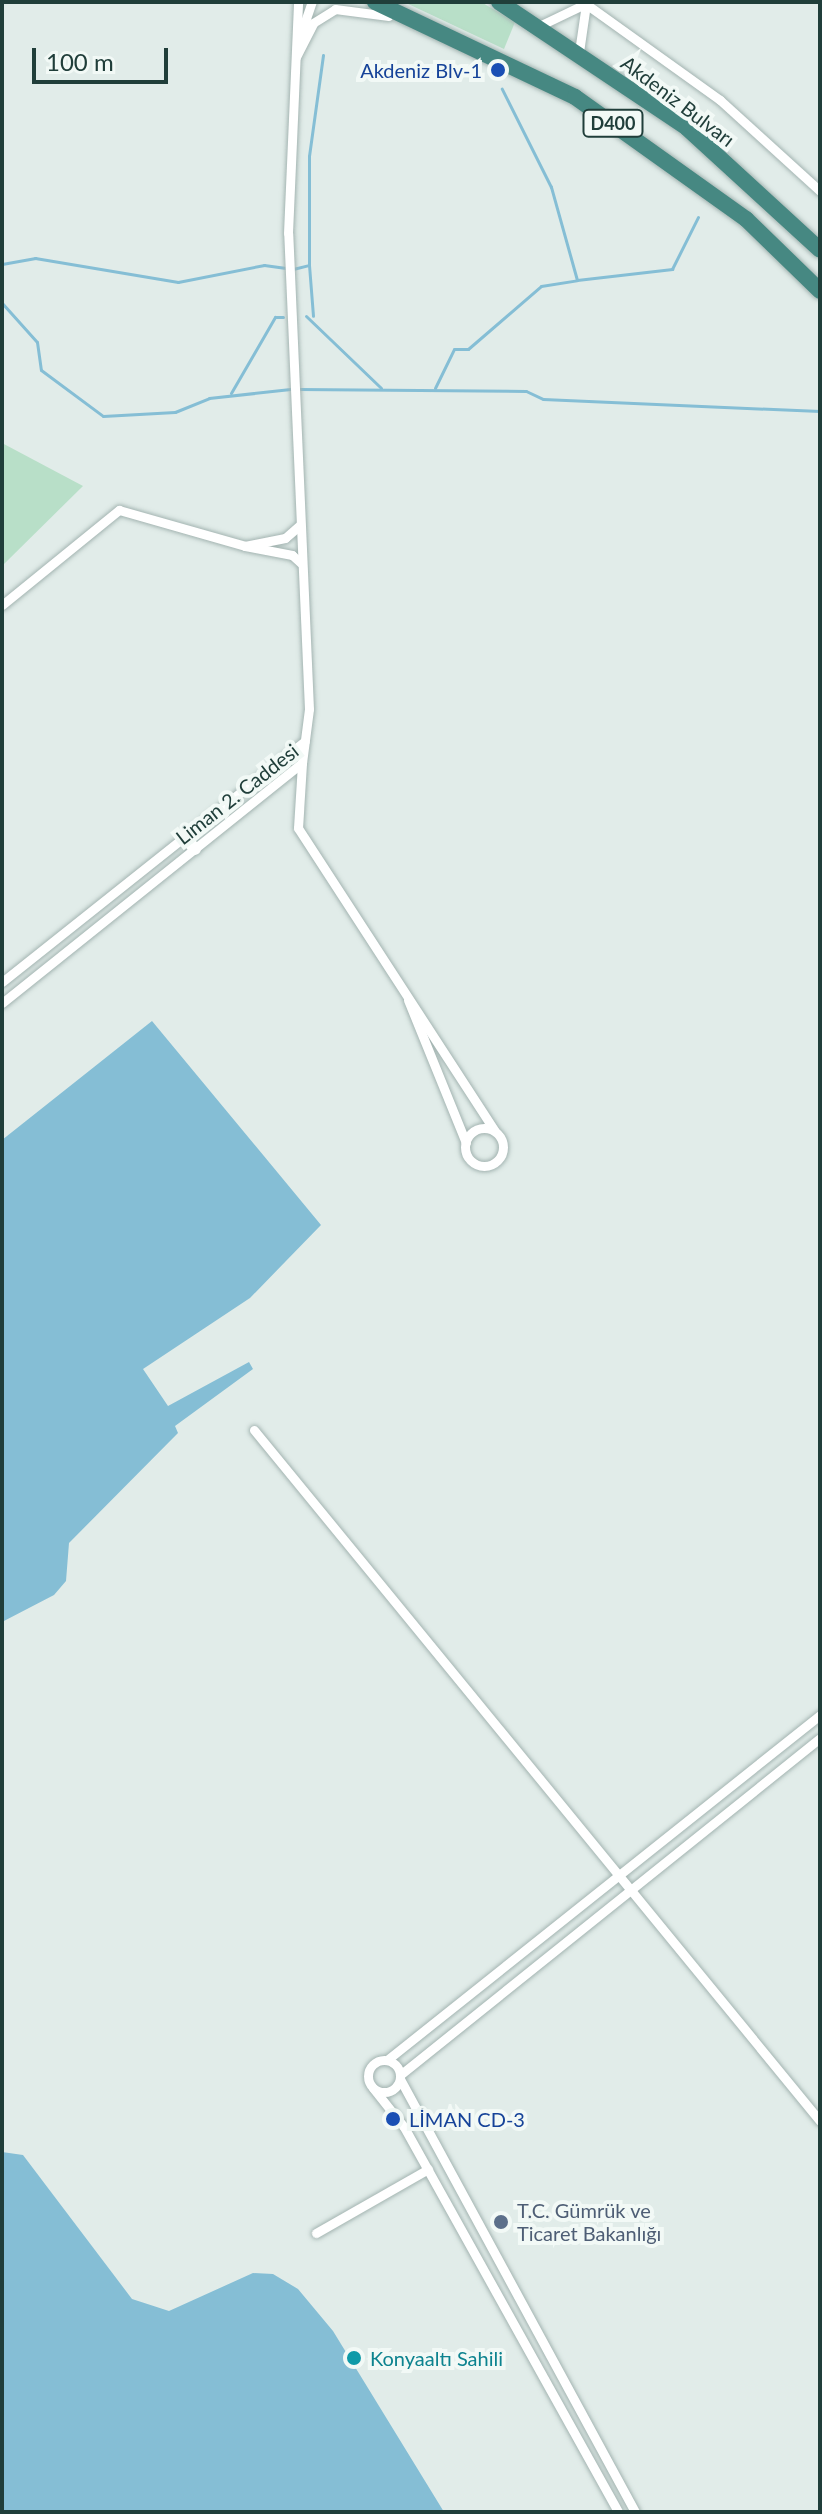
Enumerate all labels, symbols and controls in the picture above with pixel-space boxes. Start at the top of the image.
scale bar [36,32,172,82]
text: 100 m [46,47,114,76]
street label: Akdeniz Bulvarı [617,51,739,151]
place label: Akdeniz Blv-1 [360,58,482,82]
marker: Akdeniz Blv-1 [489,61,507,79]
road number: D400 [581,109,645,137]
street label: Liman 2. Caddesi [171,739,303,849]
place label: LİMAN CD-3 [409,2107,525,2131]
marker: LİMAN CD-3 [384,2110,402,2128]
place label: T.C. Gümrük ve Ticaret Bakanlığı [517,2198,661,2245]
marker: T.C. Gümrük ve Ticaret Bakanlığı [492,2213,510,2231]
place label: Konyaaltı Sahili [370,2346,503,2370]
marker: Konyaaltı Sahili [345,2349,363,2367]

